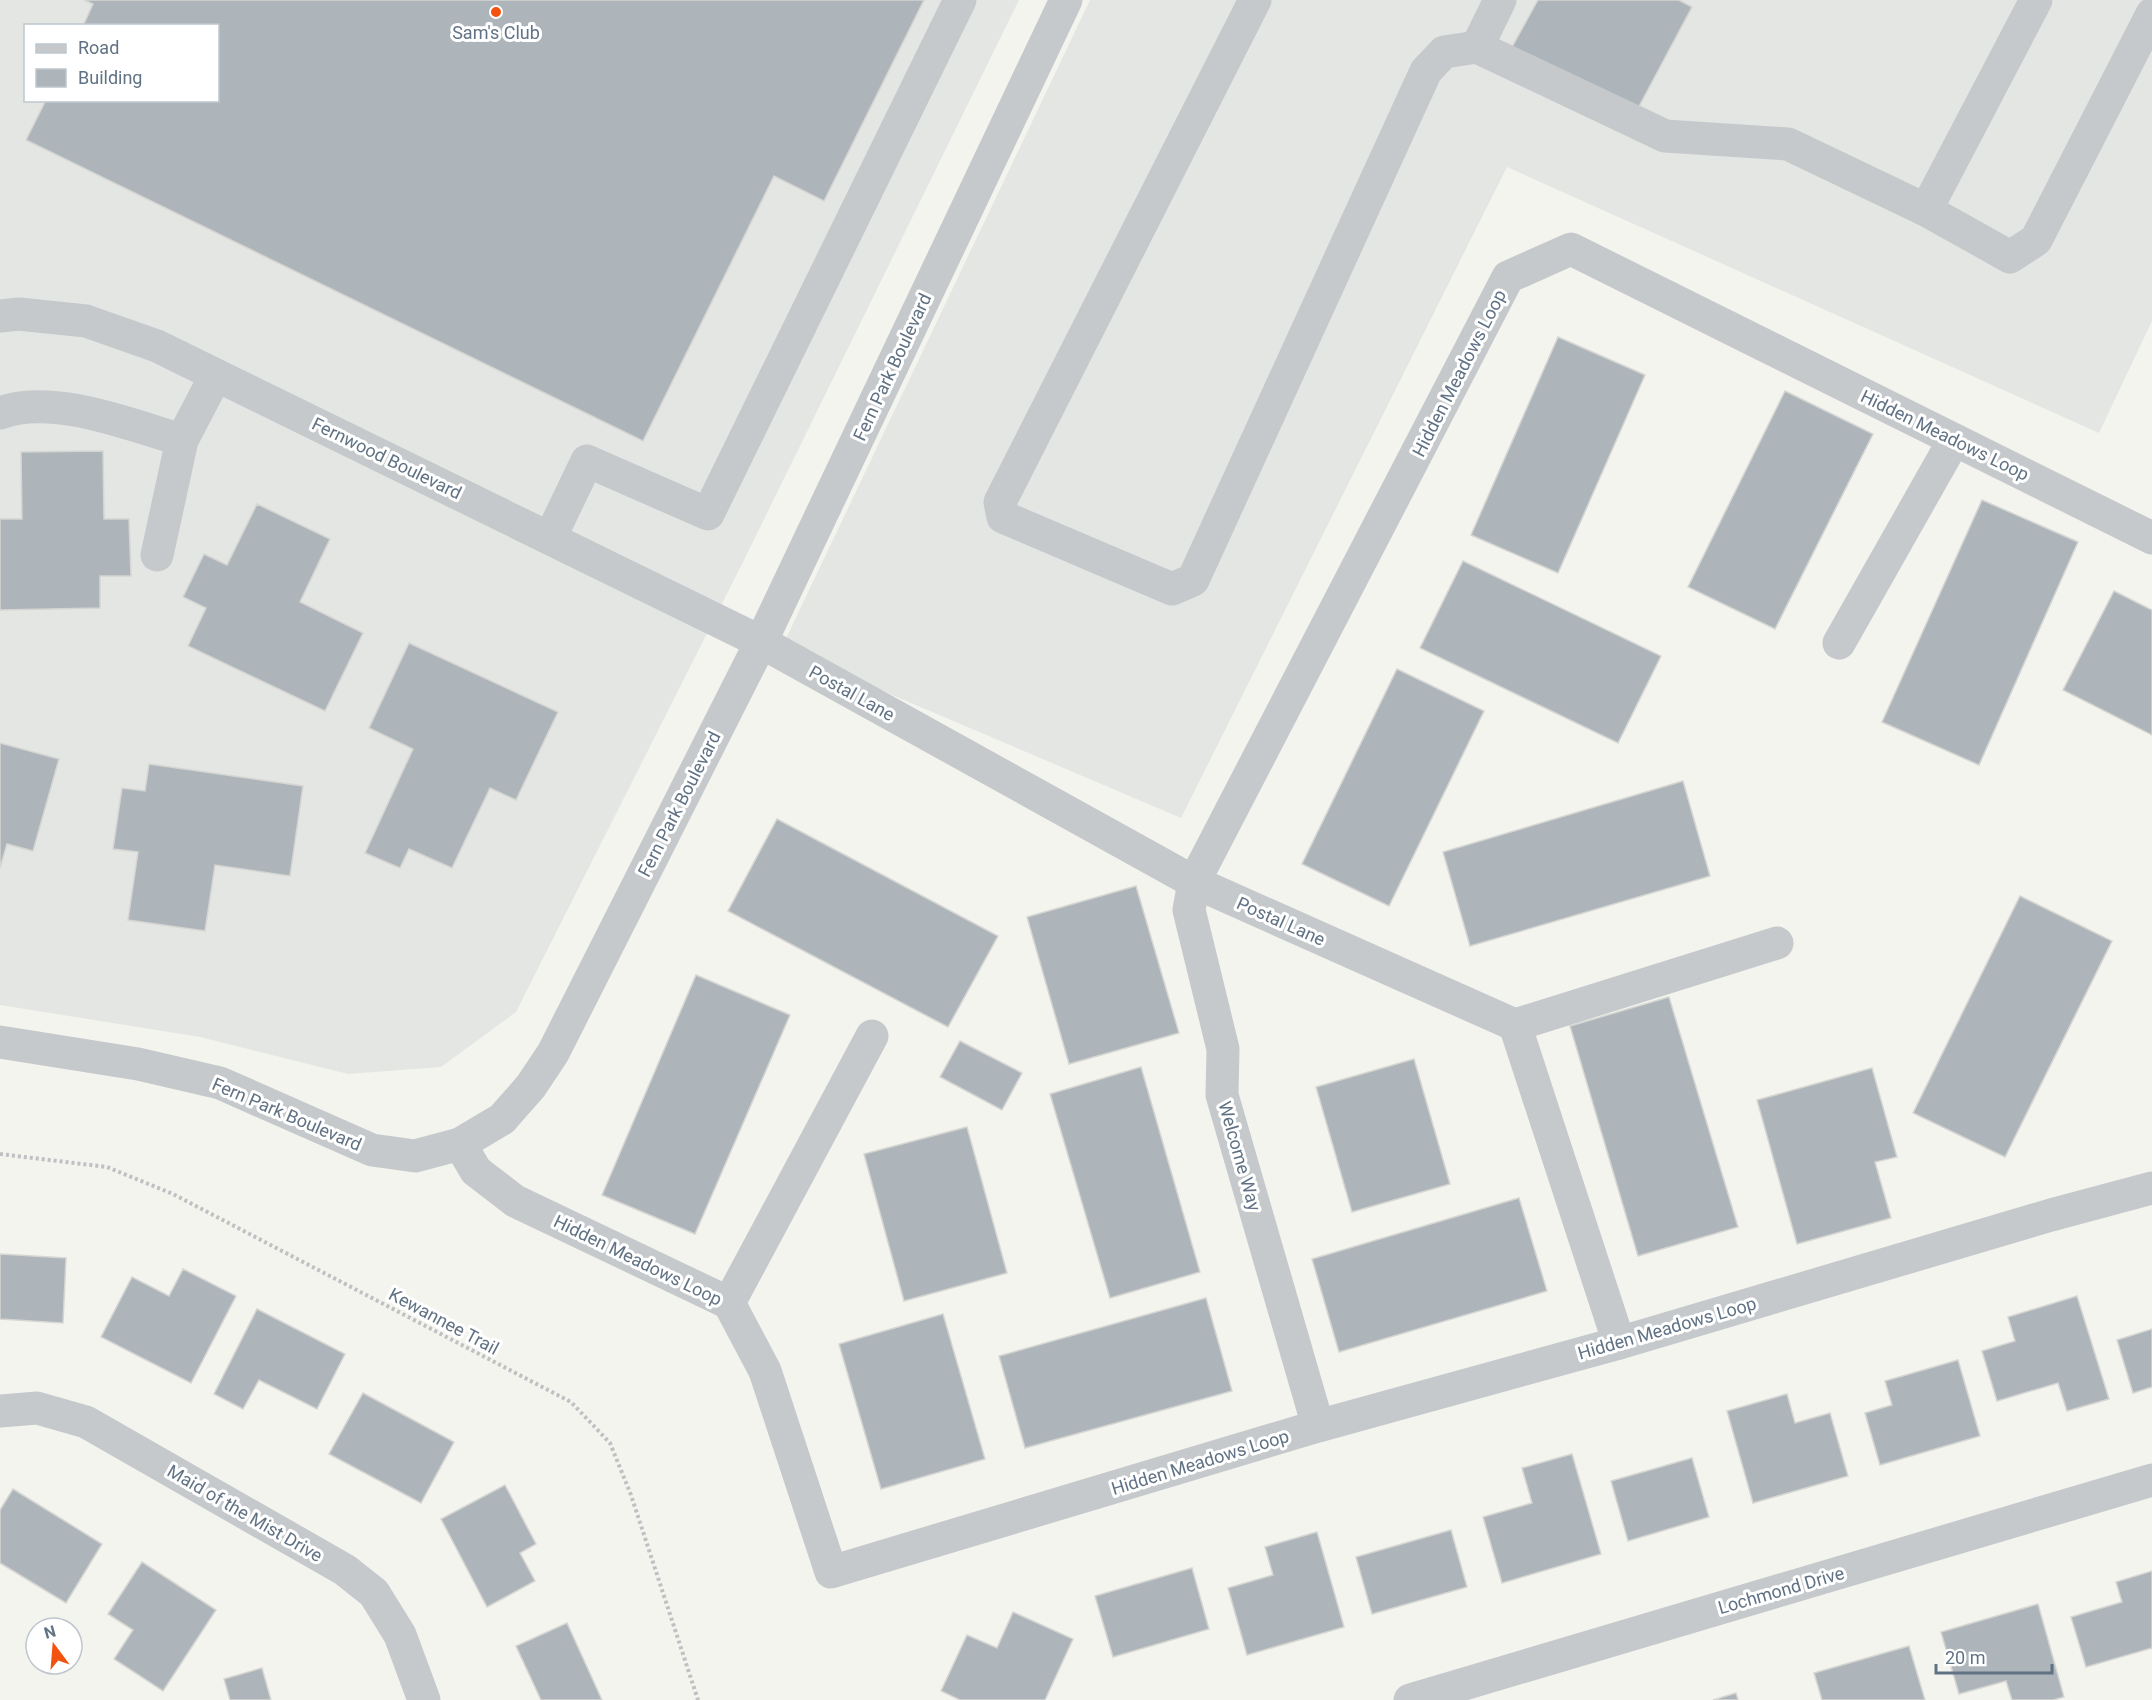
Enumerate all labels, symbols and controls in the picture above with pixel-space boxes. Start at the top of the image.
marker: Sam's Club [489,5,503,19]
place label: Sam's Club [452,22,540,43]
legend [24,24,219,102]
text: Road [78,37,119,58]
text: Building [78,67,142,88]
street label: Hidden Meadows Loop [1408,286,1510,460]
street label: Fern Park Boulevard [849,290,935,444]
street label: Hidden Meadows Loop [1857,385,2033,485]
street label: Fernwood Boulevard [309,413,465,503]
street label: Postal Lane [806,661,898,725]
street label: Fern Park Boulevard [633,728,725,880]
street label: Postal Lane [1234,892,1328,950]
street label: Fern Park Boulevard [209,1073,365,1155]
street label: Welcome Way [1214,1099,1266,1214]
street label: Hidden Meadows Loop [550,1210,726,1310]
street label: Kewannee Trail [385,1283,503,1359]
street label: Hidden Meadows Loop [1575,1292,1759,1364]
street label: Hidden Meadows Loop [1109,1425,1291,1499]
street label: Maid of the Mist Drive [164,1460,326,1566]
street label: Lochmond Drive [1715,1562,1847,1618]
north arrow [24,1616,84,1676]
text: N [42,1621,58,1643]
scale bar [1936,1637,2052,1675]
text: 20 m [1945,1647,1985,1668]

